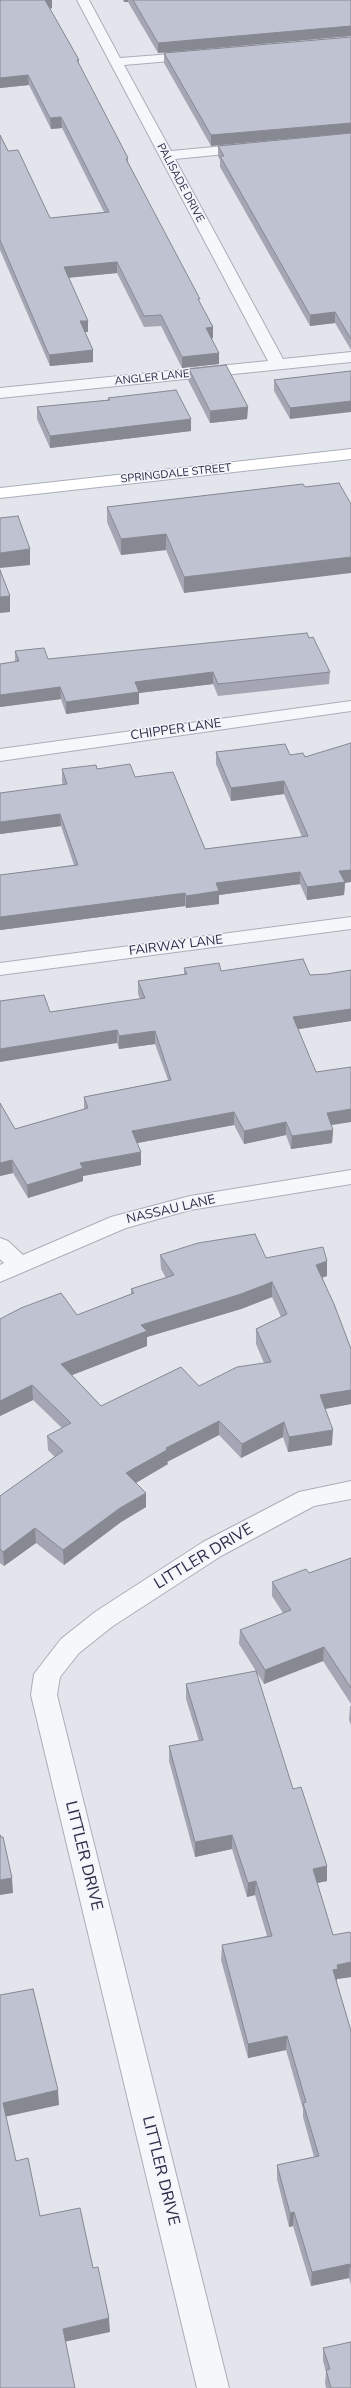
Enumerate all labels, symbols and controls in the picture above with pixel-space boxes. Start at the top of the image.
street label: PALISADE DRIVE [154,141,206,225]
street label: ANGLER LANE [114,368,190,388]
street label: SPRINGDALE STREET [120,462,232,486]
street label: CHIPPER LANE [130,716,222,744]
street label: FAIRWAY LANE [128,932,224,960]
street label: NASSAU LANE [125,1192,217,1228]
street label: LITTLER DRIVE [151,1520,257,1594]
street label: LITTLER DRIVE [60,1799,106,1913]
street label: LITTLER DRIVE [137,2114,183,2228]

